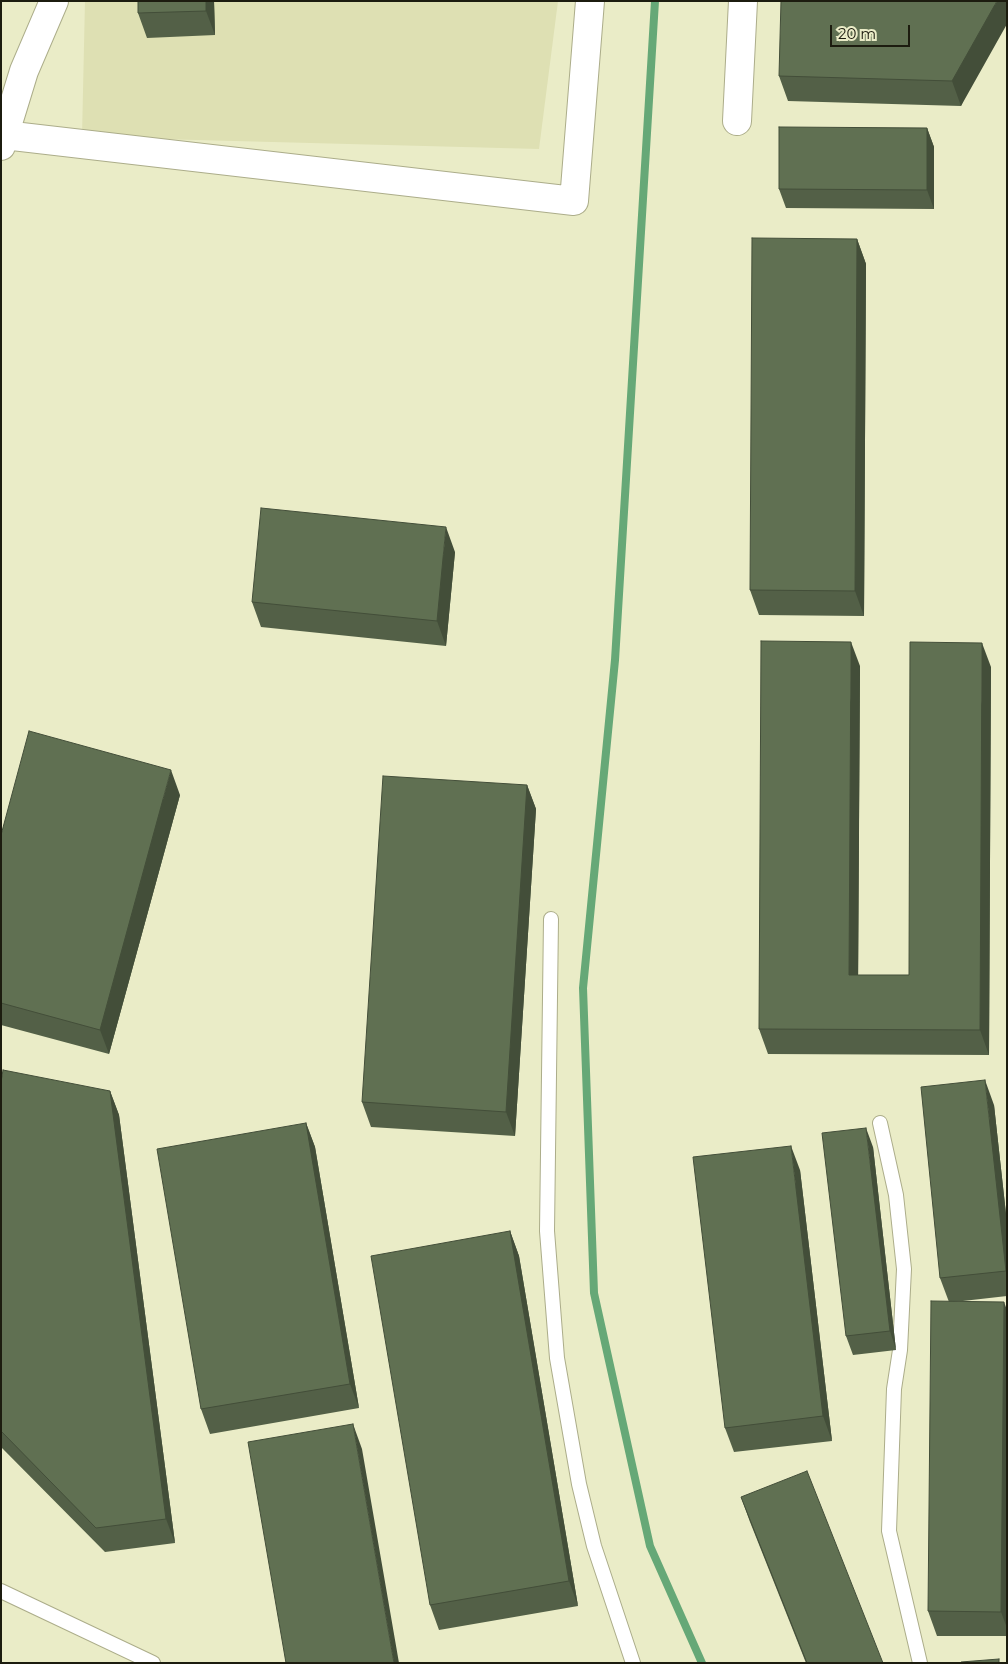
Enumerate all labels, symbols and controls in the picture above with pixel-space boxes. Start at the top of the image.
scale bar [833,15,913,47]
text: 20 m [838,24,876,43]

